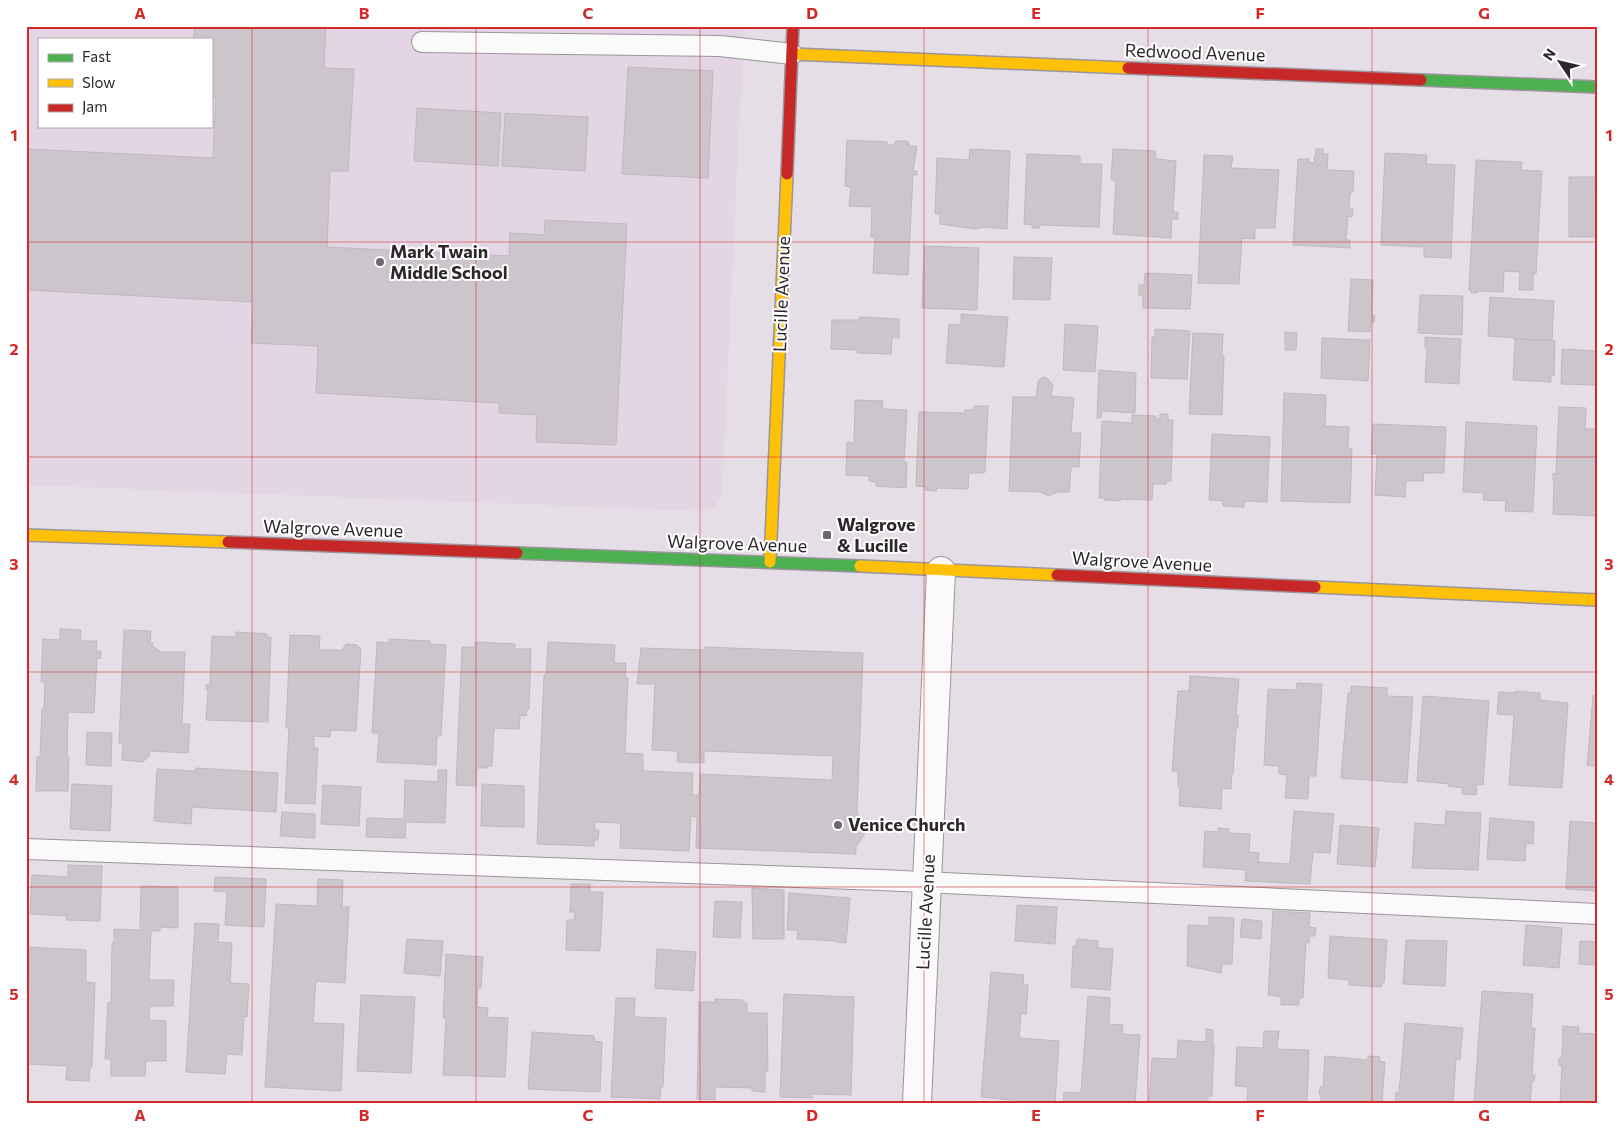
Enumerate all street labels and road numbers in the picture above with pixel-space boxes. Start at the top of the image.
street label: Redwood Avenue [1124,39,1266,65]
street label: Lucille Avenue [768,236,794,352]
street label: Walgrove Avenue [263,515,404,541]
street label: Walgrove Avenue [667,530,808,556]
street label: Walgrove Avenue [1071,546,1213,576]
street label: Lucille Avenue [911,853,939,970]

